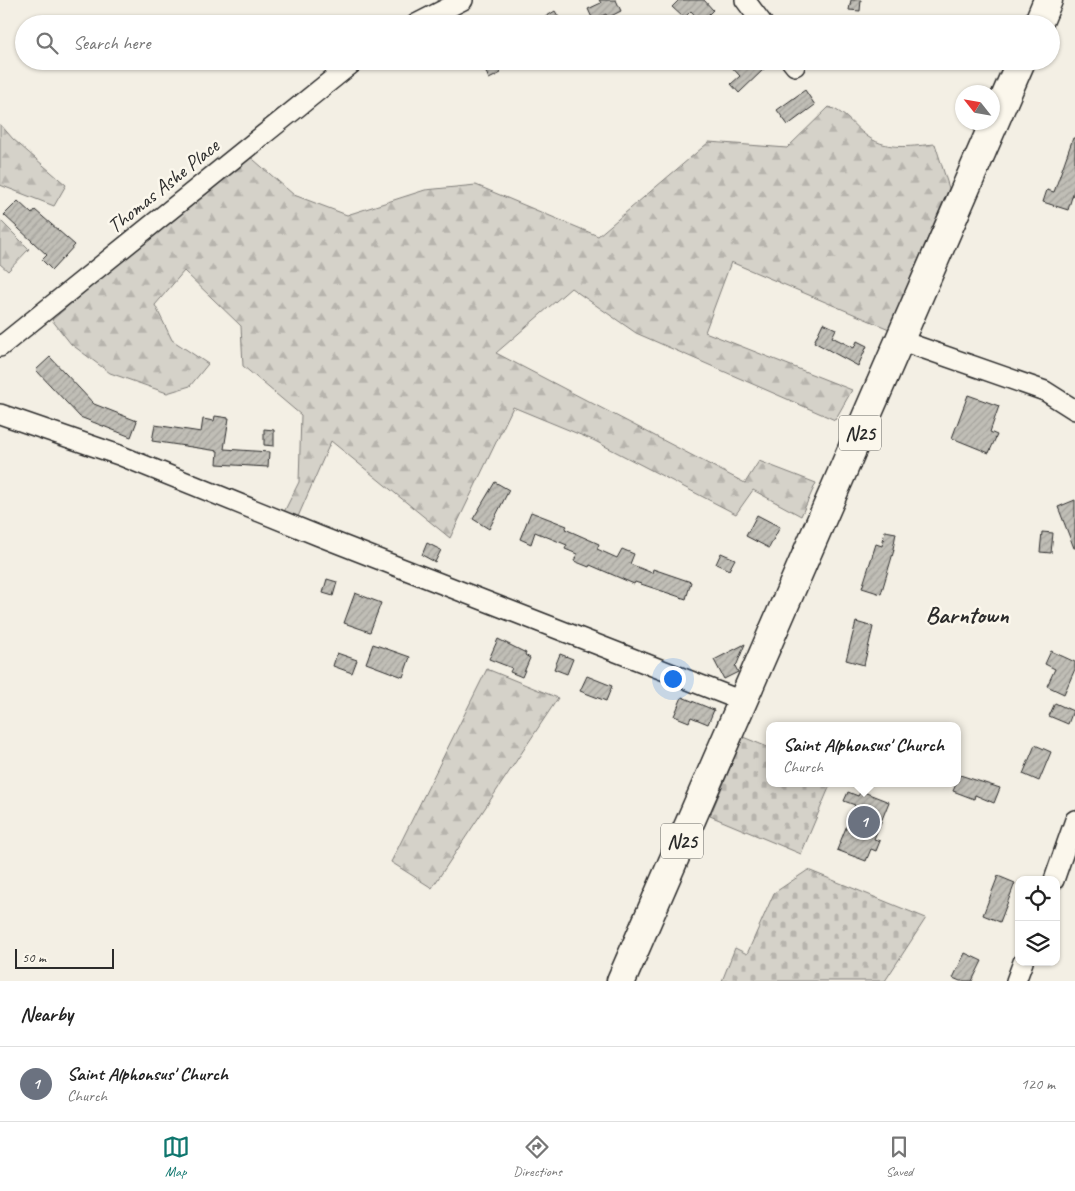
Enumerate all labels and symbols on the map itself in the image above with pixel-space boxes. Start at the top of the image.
north arrow [955,85,1000,130]
street label: Thomas Ashe Place [102,132,225,239]
road number: N25 [839,416,881,450]
district label: Barntown [926,600,1009,630]
your location [660,666,686,692]
pin: 1 [848,803,880,841]
road number: N25 [661,824,703,858]
scale bar [15,946,114,969]

